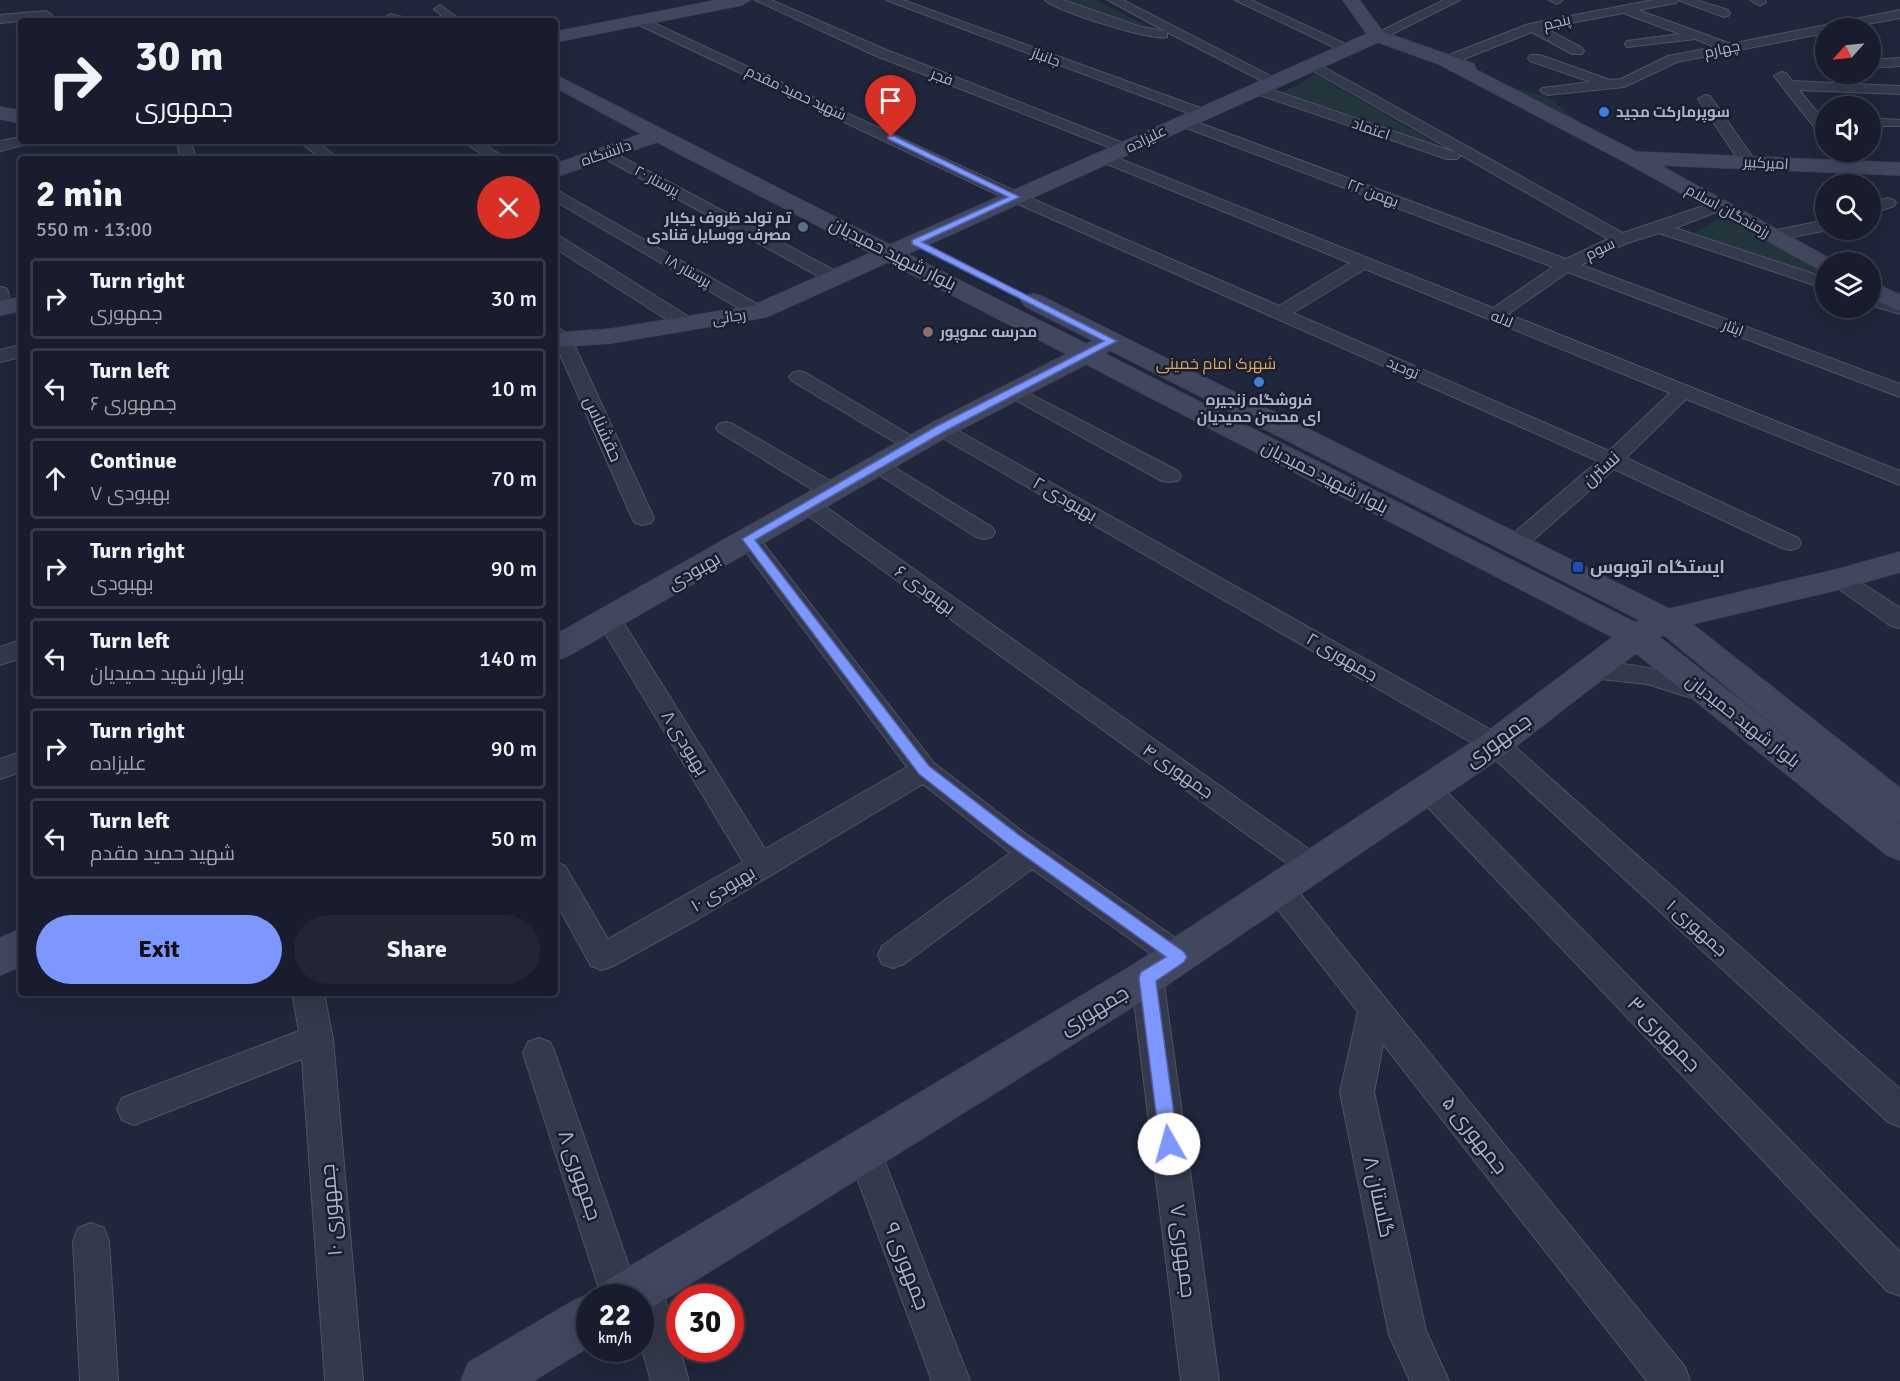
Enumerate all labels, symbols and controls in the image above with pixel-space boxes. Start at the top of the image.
street label: پنجم [1542,10,1573,35]
north arrow [1815,18,1881,84]
map controls [1815,18,1881,318]
text: 30 m [135,31,224,82]
street label: چهارم [1703,36,1742,63]
icon: right [36,42,114,120]
street label: جانباز [1028,43,1063,71]
street label: شهید حمید مقدم [742,62,849,125]
street label: فجر [927,64,956,89]
pin [865,75,916,137]
icon: arrive [874,84,907,117]
text: جمهوری [135,92,233,125]
button: sound [1815,96,1881,162]
place label: سوپرمارکت مجید [1616,103,1730,123]
marker: سوپرمارکت مجید [1597,105,1611,119]
street label: اعتماد [1350,114,1392,144]
street label: علیزاده [1123,122,1169,156]
street label: دانشگاه [578,136,634,170]
street label: امیرکبیر [1742,153,1789,173]
street label: پرستار ۲۰ [631,162,683,201]
text: 2 min [36,172,123,217]
button: search [1815,174,1881,240]
street label: ۲۲ بهمن [1344,175,1401,212]
button: close [477,176,540,239]
street label: رزمندگان اسلام [1682,180,1773,242]
place label: تم تولد ظروف یکبار مصرف ووسایل قنادی [647,209,792,244]
street label: بلوار شهید حمیدیان [826,213,960,295]
text: 550 m · 13:00 [36,217,152,242]
marker: تم تولد ظروف یکبار مصرف ووسایل قنادی [796,220,810,234]
street label: سوم [1582,234,1618,265]
street label: پرستار ۱۸ [661,250,715,292]
button: layers [1815,252,1881,318]
text: Turn right [90,267,185,294]
icon: right [39,282,72,315]
text: 30 m [491,285,537,312]
text: جمهوری [90,301,163,326]
street label: رجائی [711,305,747,330]
street label: لاله [1488,306,1516,332]
street label: ایثار [1719,316,1746,340]
place label: مدرسه عموپور [939,323,1037,343]
marker: مدرسه عموپور [921,325,935,339]
street label: توحید [1384,353,1422,383]
district label: شهرک امام خمینی [1156,354,1276,375]
text: Turn left [90,357,170,384]
icon: left [39,372,72,405]
text: 10 m [491,375,537,402]
marker: فروشگاه زنجیره ای محسن حمیدیان [1252,375,1266,389]
text: جمهوری ۶ [90,391,177,416]
place label: فروشگاه زنجیره ای محسن حمیدیان [1197,391,1321,426]
street label: حقشناس [579,393,627,465]
street label: بلوار شهید حمیدیان [1258,436,1392,518]
street label: نسترن [1578,446,1624,492]
text: Continue [90,447,177,474]
icon: ahead [39,462,72,495]
text: 70 m [491,465,537,492]
street label: بهبودی ۲ [1029,472,1101,526]
text: بهبودی ۷ [90,481,170,506]
text: Turn right [90,537,185,564]
street label: بهبودی [664,547,724,595]
icon: right [39,552,72,585]
text: 90 m [491,555,537,582]
place label: ایستگاه اتوبوس [1590,556,1725,578]
marker: ایستگاه اتوبوس [1571,560,1585,574]
street label: بهبودی ۶ [890,561,960,619]
text: بهبودی [90,571,154,596]
text: Turn left [90,627,170,654]
street label: جمهوری ۲ [1302,628,1382,686]
icon: left [39,642,72,675]
text: 140 m [479,645,537,672]
text: بلوار شهید حمیدیان [90,661,245,686]
street label: بلوار شهید حمیدیان [1681,670,1805,772]
street label: بهبودی ۸ [656,706,714,780]
street label: جمهوری [1460,707,1536,773]
text: Turn right [90,717,185,744]
icon: right [39,732,72,765]
text: 90 m [491,735,537,762]
street label: جمهوری ۴ [1138,739,1218,803]
text: علیزاده [90,751,147,776]
text: Turn left [90,807,170,834]
icon: left [39,822,72,855]
text: 50 m [491,825,537,852]
text: شهید حمید مقدم [90,841,235,866]
street label: بهبودی ۱۰ [687,861,759,917]
street label: جمهوری ۱ [1662,895,1732,961]
button: Exit [36,915,282,984]
button: Share [294,915,540,984]
street label: جمهوری [1055,979,1133,1041]
street label: جمهوری ۳ [1622,991,1706,1077]
street label: جمهوری ۵ [1436,1091,1514,1179]
position arrow [1137,1112,1201,1176]
street label: جمهوری ۸ [552,1126,608,1224]
street label: گلستان ۸ [1358,1154,1400,1240]
street label: جمهوری ۱۰ [314,1163,348,1257]
street label: جمهوری ۷ [1164,1203,1202,1299]
street label: جمهوری ۹ [878,1219,936,1313]
speed limit sign: 30 [666,1284,744,1362]
text: 22 [599,1297,631,1334]
text: km/h [598,1329,632,1347]

